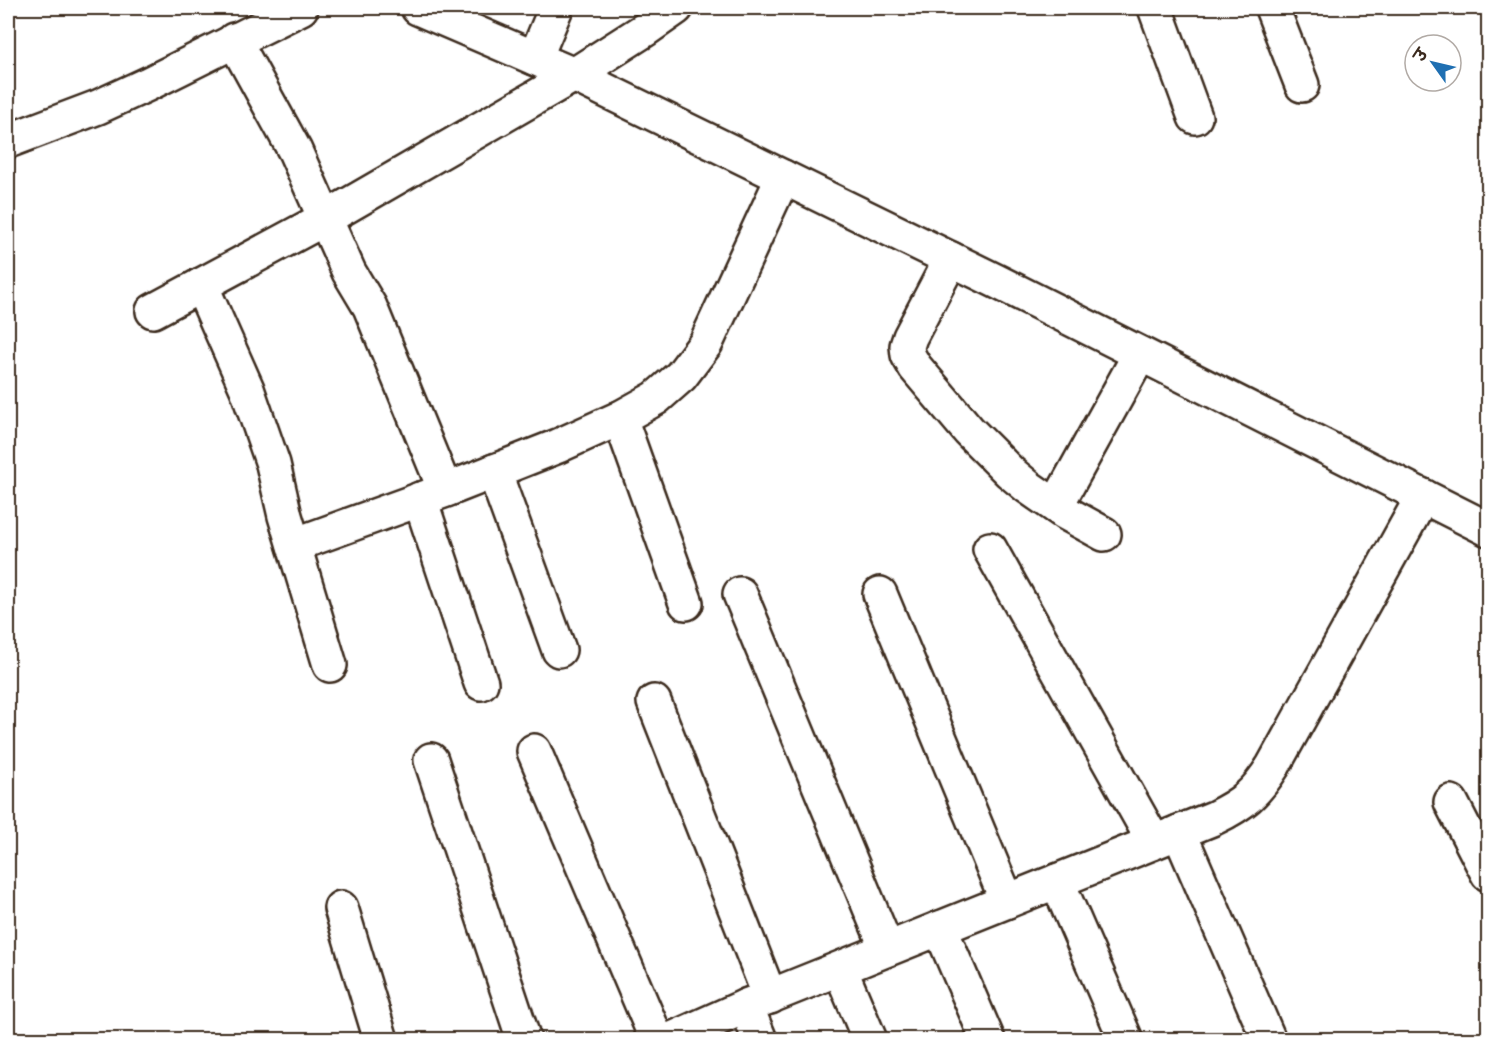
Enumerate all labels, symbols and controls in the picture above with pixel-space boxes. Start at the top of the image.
north arrow [1403,33,1463,93]
text: उ [1408,43,1433,67]

